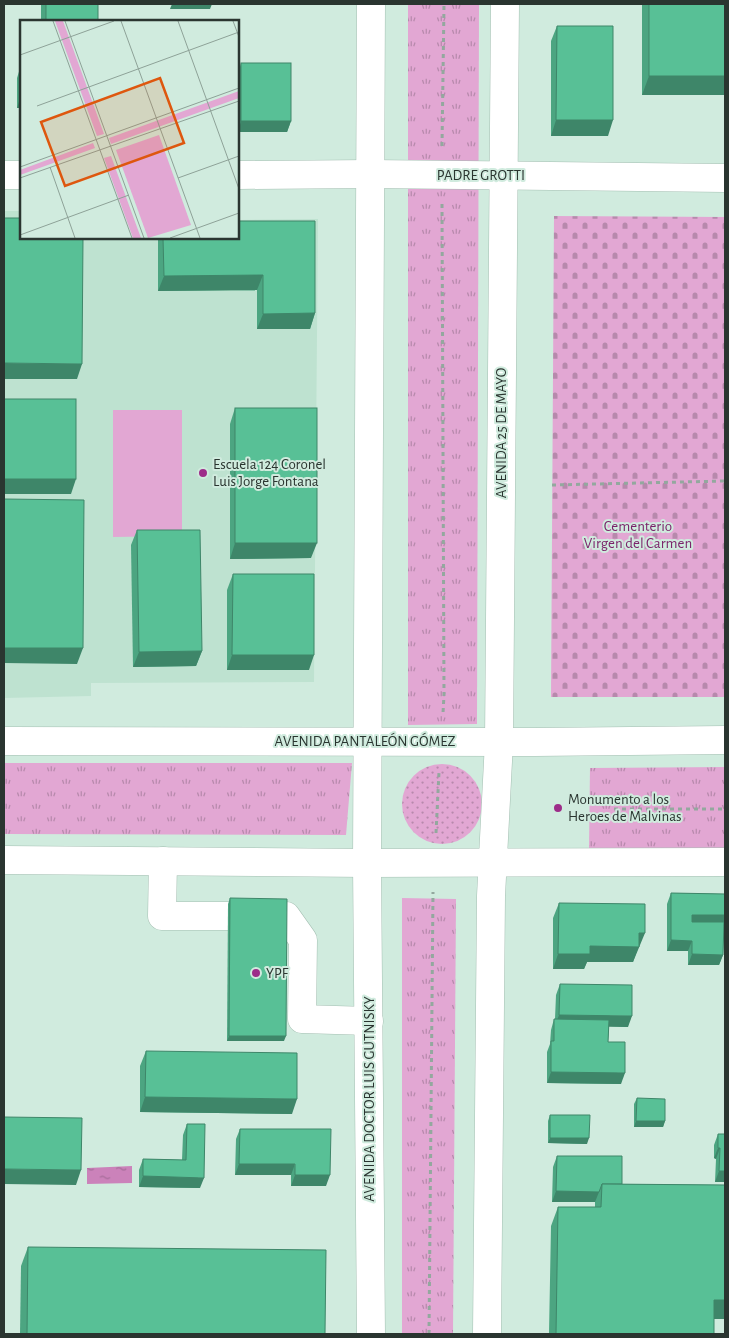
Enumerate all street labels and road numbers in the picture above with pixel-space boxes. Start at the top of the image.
street label: PADRE GROTTI [437,168,525,183]
street label: AVENIDA 25 DE MAYO [494,368,509,498]
street label: AVENIDA PANTALEÓN GÓMEZ [275,732,456,749]
street label: AVENIDA DOCTOR LUIS GUTNISKY [362,996,377,1202]

